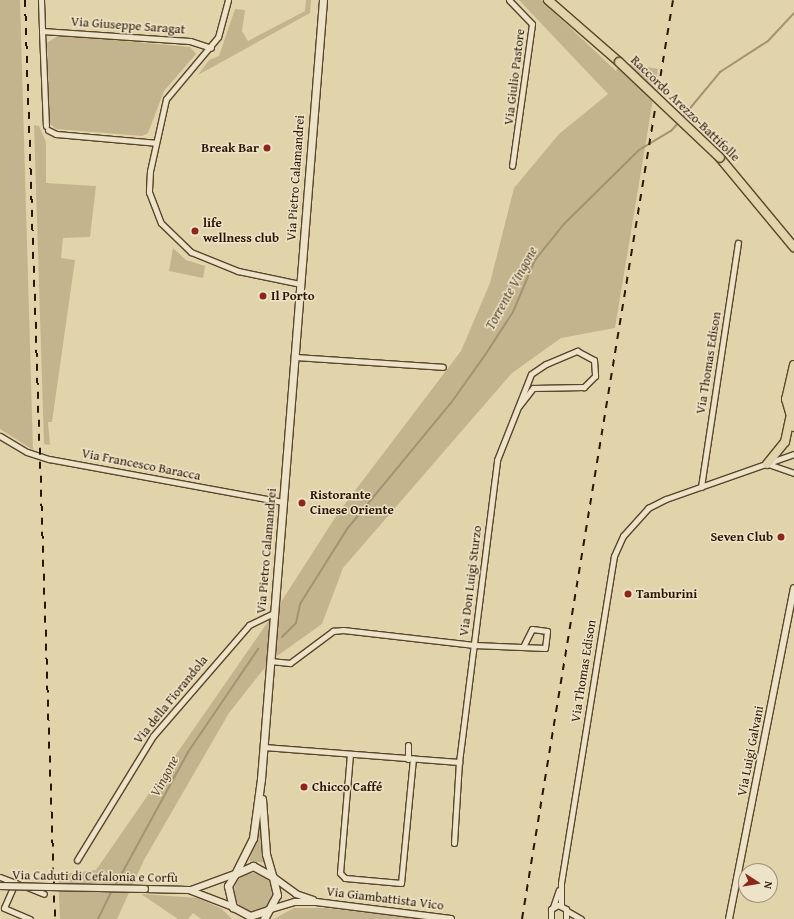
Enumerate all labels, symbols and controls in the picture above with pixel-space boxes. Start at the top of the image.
street label: Via Giuseppe Saragat [70,14,186,38]
street label: Via Giulio Pastore [501,28,529,126]
street label: Raccordo Arezzo-Battifolle [627,53,743,165]
street label: Via Pietro Calamandrei [284,115,308,241]
place label: Break Bar [201,140,259,156]
marker: Break Bar [262,143,272,153]
place label: life wellness club [203,216,279,247]
marker: life wellness club [190,226,200,236]
water label: Torrente Vingone [481,243,541,333]
place label: Il Porto [271,288,315,304]
marker: Il Porto [258,291,268,301]
street label: Via Thomas Edison [693,311,725,415]
street label: Via Francesco Baracca [80,446,202,484]
street label: Via Pietro Calamandrei [254,488,280,614]
place label: Ristorante Cinese Oriente [310,488,394,519]
marker: Ristorante Cinese Oriente [297,498,307,508]
street label: Via Don Luigi Sturzo [456,525,486,637]
place label: Seven Club [711,529,773,545]
marker: Seven Club [776,532,786,542]
place label: Tamburini [636,586,697,602]
marker: Tamburini [623,589,633,599]
street label: Via Thomas Edison [568,619,600,723]
street label: Via della Fiorandola [131,653,211,747]
street label: Via Luigi Galvani [735,704,767,798]
water label: Vingone [146,753,182,799]
place label: Chicco Caffé [312,779,382,795]
marker: Chicco Caffé [299,782,309,792]
north arrow [738,863,778,903]
street label: Via Caduti di Cefalonia e Corfù [12,868,178,886]
text: N [760,880,777,891]
street label: Via Giambattista Vico [325,884,445,914]

